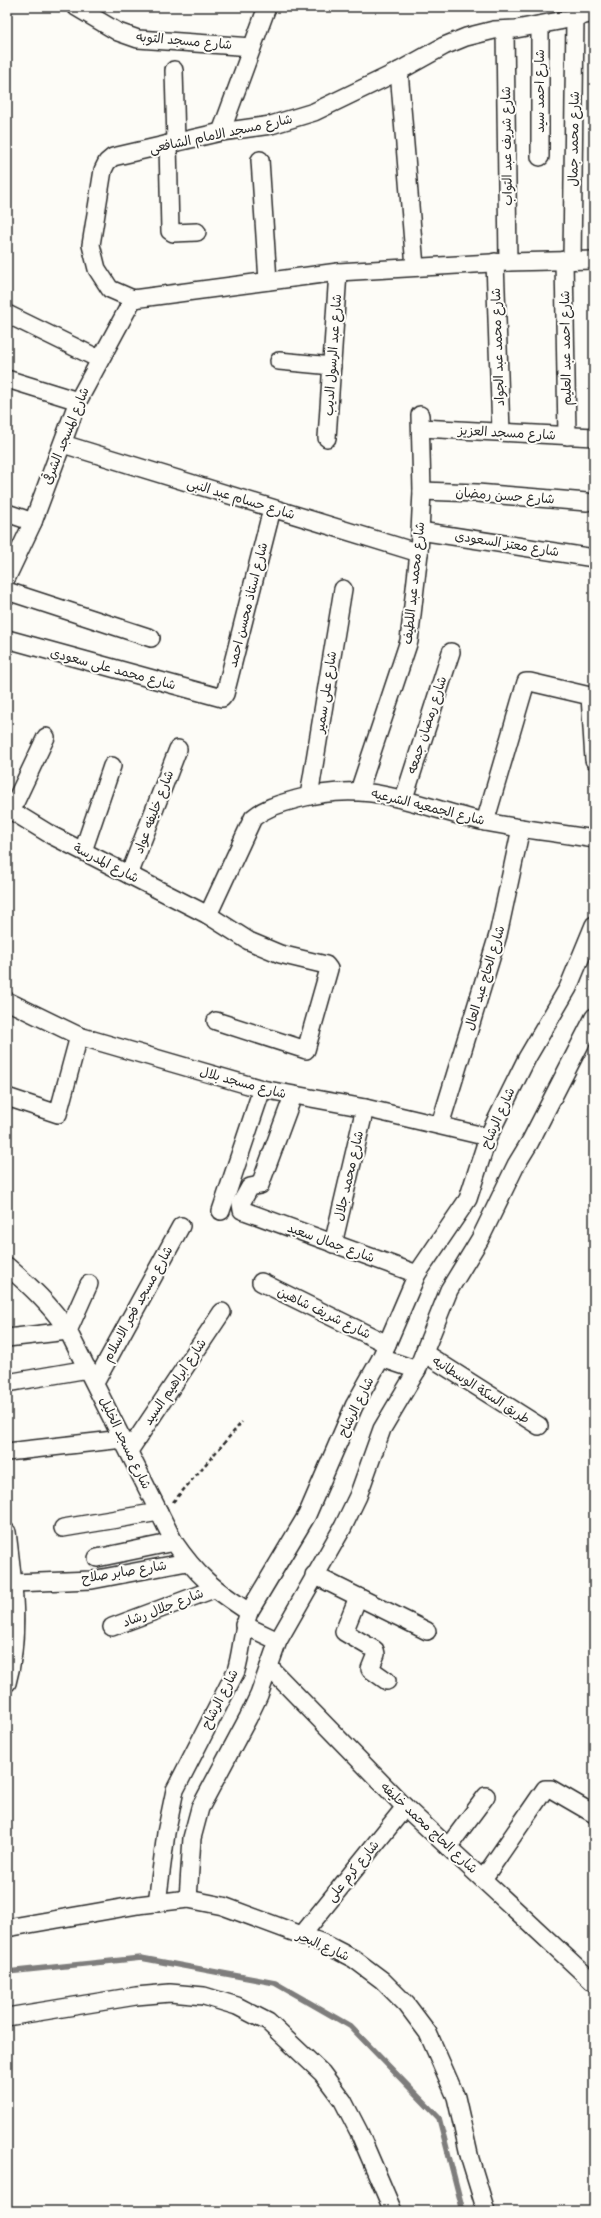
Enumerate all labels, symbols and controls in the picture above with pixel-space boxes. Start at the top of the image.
street label: شارع مسجد التوبه [135,29,233,54]
street label: شارع احمد سيد [532,49,549,133]
street label: شارع شريف عبد التواب [498,86,517,206]
street label: شارع محمد جمال [565,91,584,187]
street label: شارع مسجد الامام الشافعى [148,111,294,159]
street label: شارع محمد عبد الجواد [488,287,509,407]
street label: شارع احمد عبد العليم [557,290,577,406]
street label: شارع عبد الرسول الديب [321,293,346,417]
street label: شارع المسجد الشرقى [38,385,94,487]
street label: شارع مسجد العزيز [457,422,556,445]
street label: شارع حسام عبد النبى [184,475,297,525]
street label: شارع حسن رمضان [455,485,555,508]
street label: شارع محمد عبد اللطيف [400,521,429,645]
street label: شارع معتز السعودى [453,528,560,561]
street label: شارع استاذ محسن احمد [225,541,272,670]
street label: شارع محمد على سعودى [48,645,177,694]
street label: شارع على سمير [311,650,341,735]
street label: شارع رمضان جمعه [404,674,451,776]
street label: شارع خليفه عواد [131,768,178,856]
street label: شارع الجمعيه الشرعيه [369,785,487,830]
street label: شارع المدرسة [70,840,141,887]
street label: شارع الحاج عبد العال [461,924,510,1033]
street label: شارع مسجد بلال [198,1064,288,1103]
street label: شارع الرشاح [478,1085,519,1151]
street label: شارع محمد جلال [331,1129,368,1223]
street label: شارع جمال سعيد [285,1220,377,1267]
street label: شارع مسجد فجر الاسلام [100,1243,178,1366]
street label: شارع شريف شاهين [274,1284,373,1343]
street label: شارع ابراهيم السيد [140,1336,212,1429]
street label: طريق السكة الوسطانيه [429,1353,533,1427]
street label: شارع الرشاح [335,1374,378,1440]
street label: شارع مسجد الخليل [95,1394,154,1492]
street label: شارع صابر صلاح [80,1557,168,1588]
street label: شارع جلال رشاد [120,1585,206,1632]
street label: شارع الرشاح [198,1667,243,1732]
street label: شارع الحاج محمد خليفه [377,1779,481,1878]
street label: شارع كرم على [323,1837,384,1906]
street label: شارع البحر [293,1927,352,1966]

